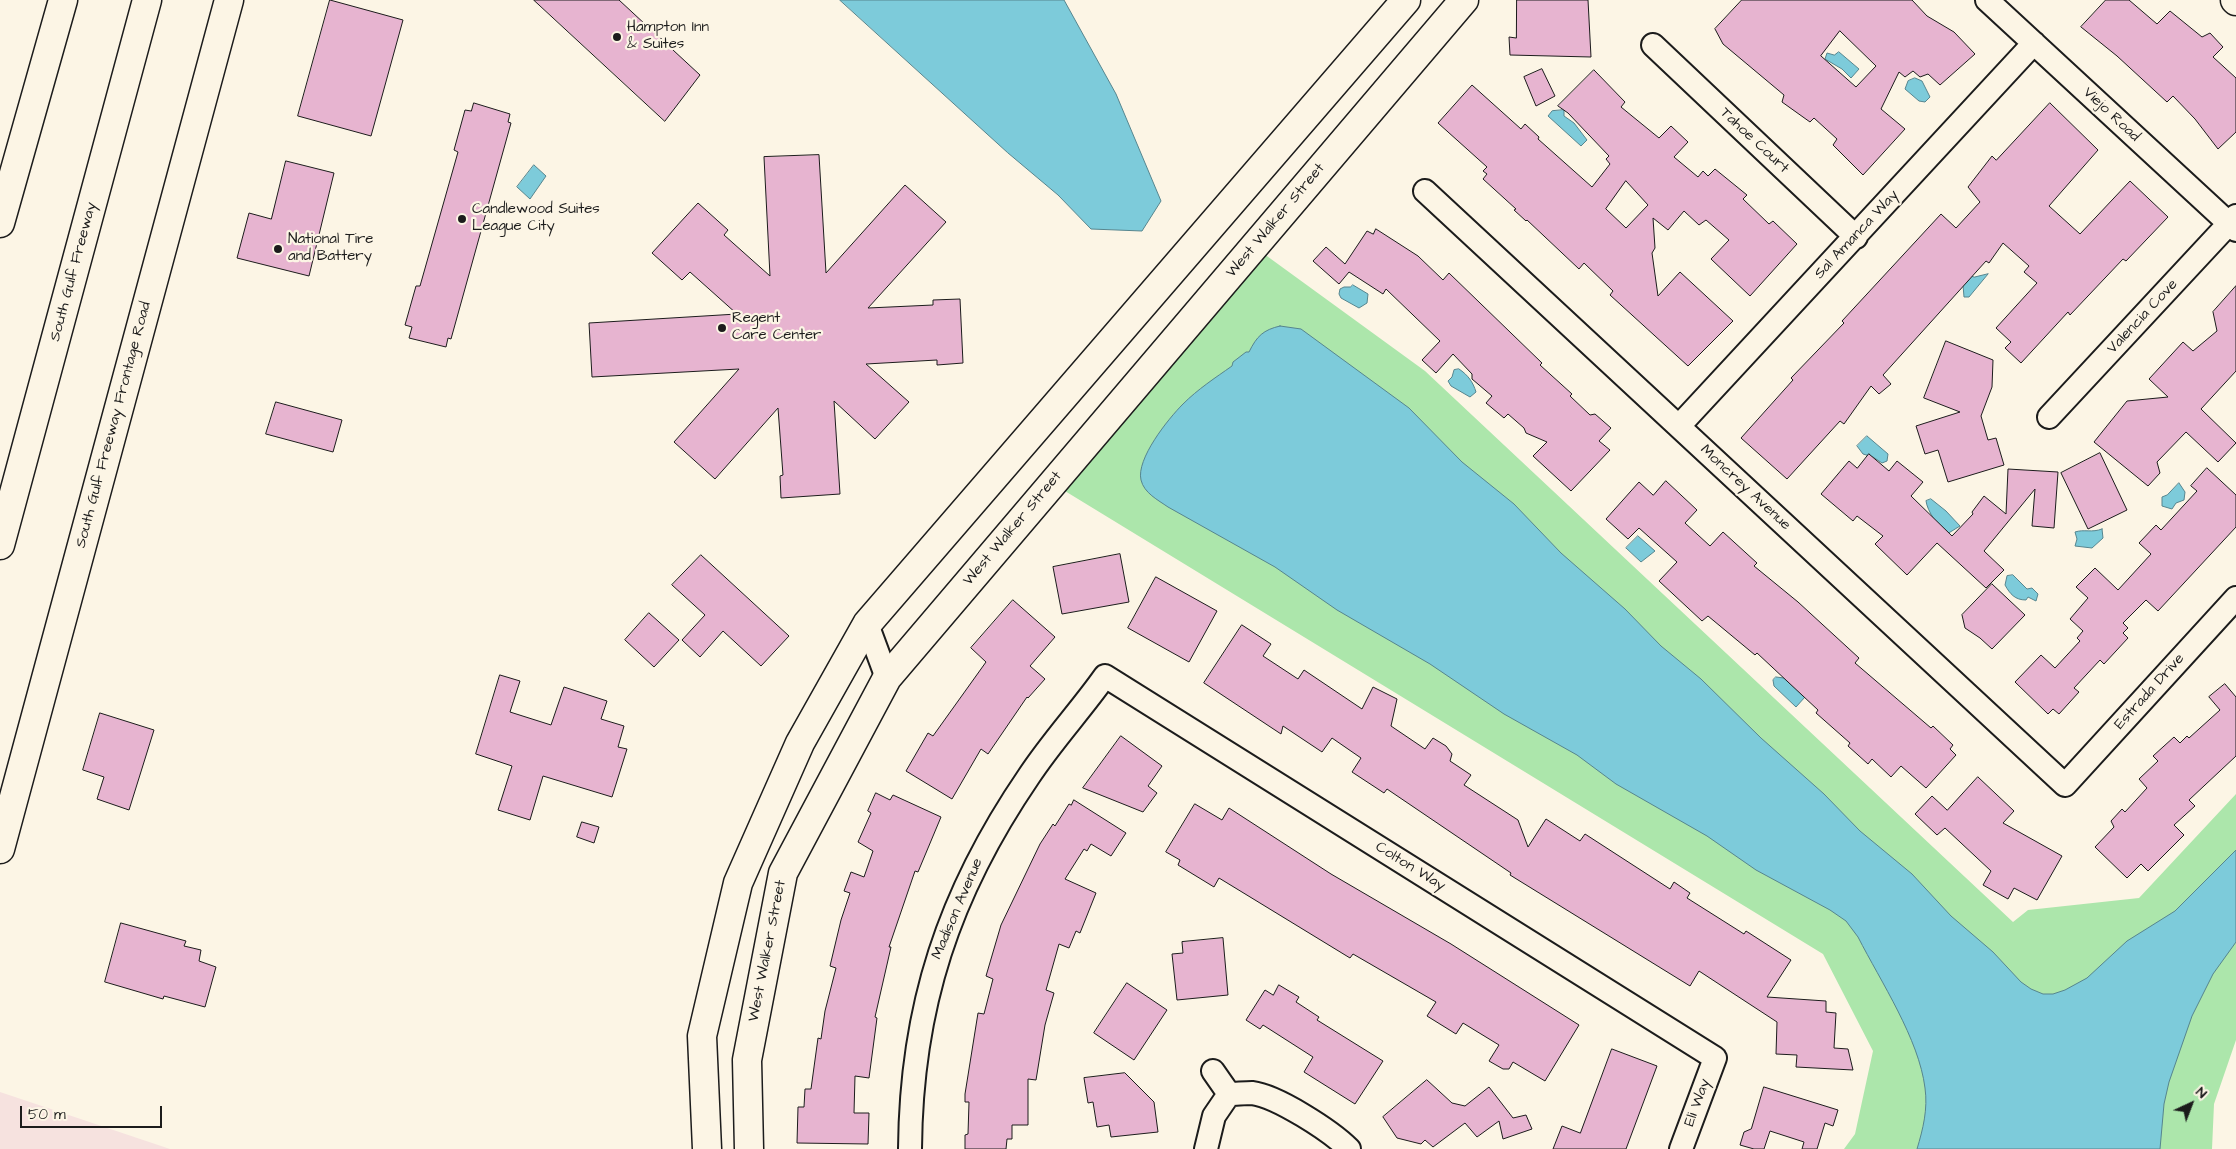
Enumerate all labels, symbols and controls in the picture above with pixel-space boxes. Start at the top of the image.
place label: Hampton Inn & Suites [627,19,709,54]
marker: Hampton Inn & Suites [611,31,623,43]
street label: Viejo Road [2079,84,2143,146]
street label: Tahoe Court [1716,104,1792,178]
street label: West Walker Street [1223,160,1329,282]
street label: Sal Amanca Way [1811,187,1903,283]
street label: South Gulf Freeway [47,200,101,344]
place label: Candlewood Suites League City [472,201,600,236]
marker: Candlewood Suites League City [456,213,468,225]
place label: National Tire and Battery [288,231,373,266]
marker: National Tire and Battery [272,243,284,255]
street label: Valencia Cove [2104,276,2182,358]
street label: South Gulf Freeway Frontage Road [72,300,156,550]
place label: Regent Care Center [732,310,821,345]
marker: Regent Care Center [716,322,728,334]
street label: Moncrey Avenue [1696,441,1794,535]
street label: West Walker Street [960,468,1066,590]
street label: Estrada Drive [2111,650,2189,734]
street label: Colton Way [1372,838,1448,896]
street label: Madison Avenue [929,856,987,962]
street label: West Walker Street [745,879,791,1023]
street label: Eli Way [1681,1077,1715,1129]
north arrow [2166,1079,2216,1129]
text: N [2191,1083,2211,1103]
scale bar [22,1096,165,1128]
text: 50 m [28,1104,66,1125]

